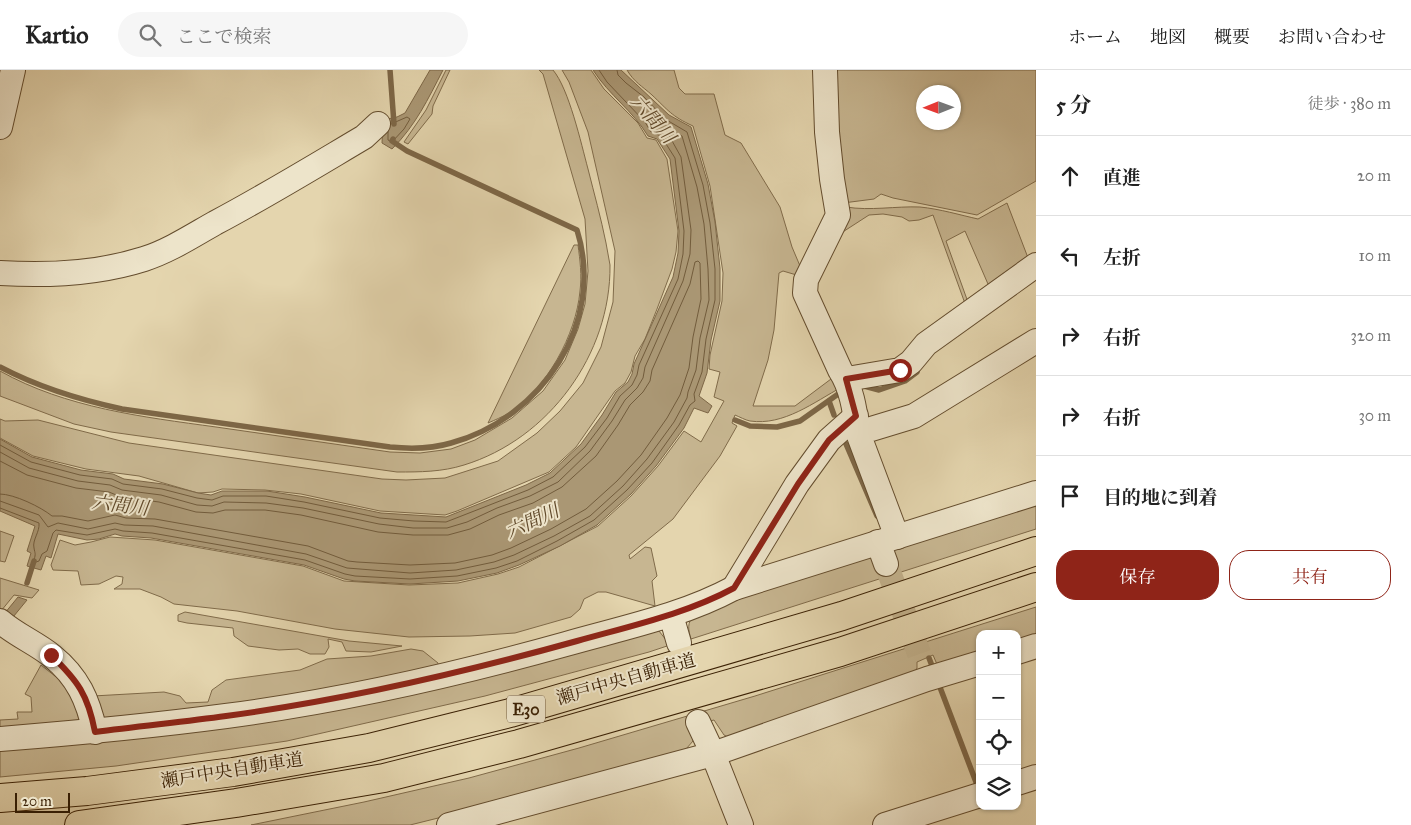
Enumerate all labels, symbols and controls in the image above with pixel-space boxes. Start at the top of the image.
search box [118,12,468,57]
text: Kartio [25,20,88,50]
icon: search [136,21,164,49]
text: ここで検索 [176,25,271,48]
text: ホーム [1068,26,1122,48]
text: 地図 [1150,26,1186,48]
text: 概要 [1214,26,1250,48]
text: お問い合わせ [1278,26,1386,48]
north arrow [916,85,961,130]
water label: 六間川 [626,90,682,150]
text: 5 分 [1056,92,1091,118]
text: 徒歩 · 380 m [1308,94,1391,113]
icon: ahead [1056,162,1084,190]
text: 直進 [1103,166,1141,189]
text: 20 m [1357,166,1391,185]
icon: left [1056,242,1084,270]
text: 左折 [1103,246,1141,269]
text: 10 m [1359,246,1391,265]
icon: right [1056,322,1084,350]
text: 右折 [1103,326,1141,349]
text: 320 m [1351,326,1391,345]
route start [889,359,912,382]
icon: right [1056,402,1084,430]
text: 右折 [1103,406,1141,429]
text: 30 m [1358,406,1391,425]
icon: arrive [1056,482,1084,510]
text: 目的地に到着 [1103,486,1217,509]
water label: 六間川 [90,490,152,520]
water label: 六間川 [501,498,564,543]
button: 保存 [1056,550,1219,600]
button: 共有 [1229,550,1391,600]
map controls [976,630,1021,810]
button: + [976,630,1021,675]
route end [40,644,63,667]
street label: 瀬戸中央自動車道 [554,649,698,709]
button: − [976,675,1021,720]
road number: E30 [507,696,545,722]
button: locate [976,720,1021,765]
street label: 瀬戸中央自動車道 [159,748,305,792]
button: layers [976,765,1021,810]
scale bar [15,790,70,813]
text: 20 m [22,793,52,810]

